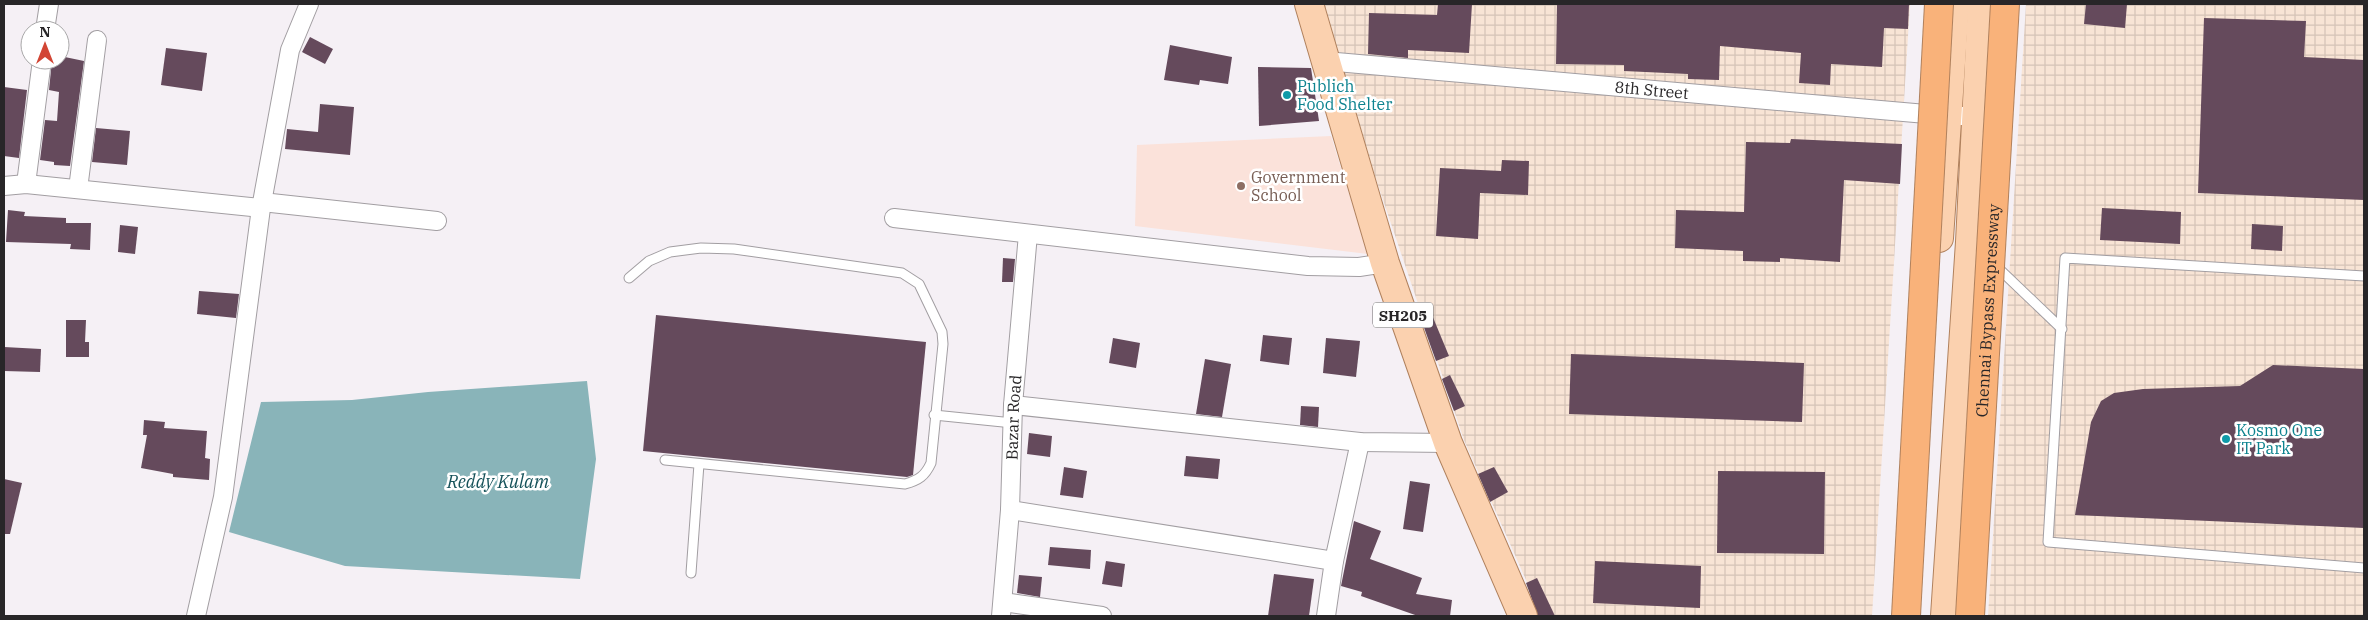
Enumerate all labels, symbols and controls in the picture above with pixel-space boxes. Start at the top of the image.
north arrow [20,20,70,70]
text: N [39,23,51,41]
place label: Publich Food Shelter [1297,76,1392,114]
street label: 8th Street [1614,77,1690,103]
marker: Publich Food Shelter [1281,89,1293,101]
place label: Government School [1251,167,1346,205]
marker: Government School [1235,180,1247,192]
street label: Chennai Bypass Expressway [1971,203,2004,418]
road number: SH205 [1373,302,1433,328]
street label: Bazar Road [1001,374,1026,460]
place label: Kosmo One IT Park [2236,420,2322,458]
marker: Kosmo One IT Park [2220,433,2232,445]
water label: Reddy Kulam [446,470,549,493]

